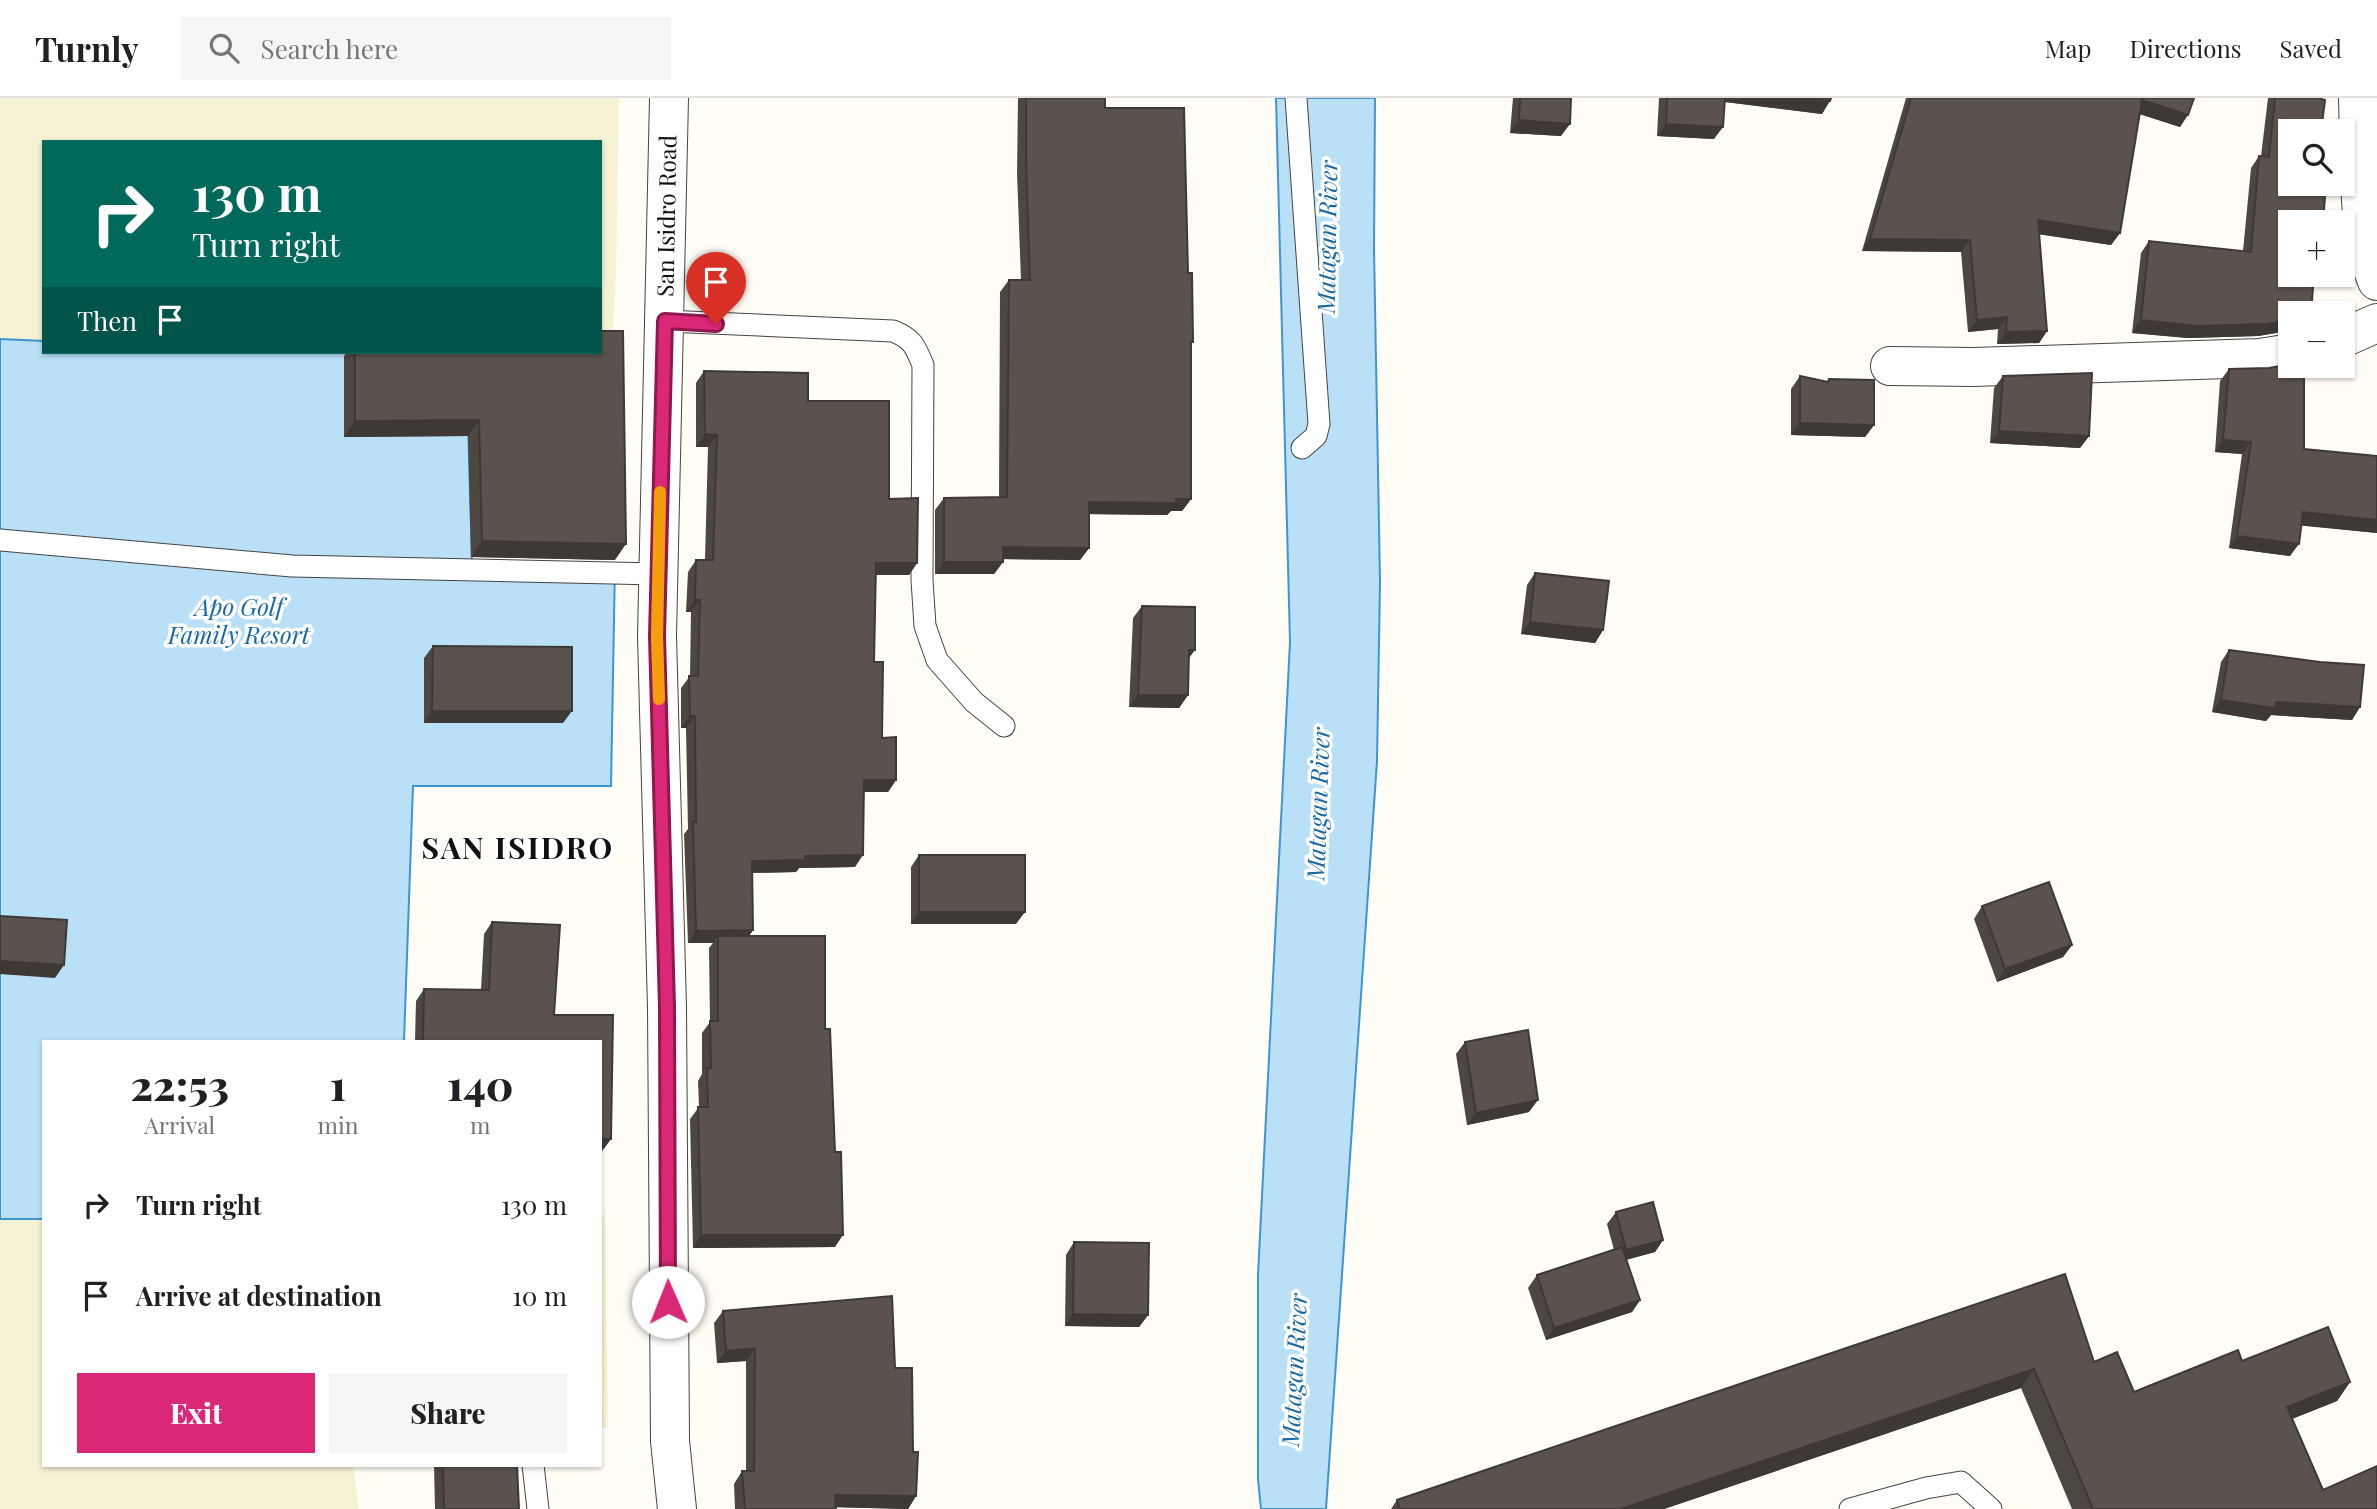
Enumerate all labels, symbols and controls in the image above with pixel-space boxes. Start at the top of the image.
search box [181,17,671,80]
text: Turnly [35,26,139,70]
icon: search [205,29,243,67]
text: Search here [261,31,398,66]
text: Map [2045,32,2091,64]
text: Directions [2129,32,2242,64]
text: Saved [2280,32,2342,64]
map controls [2278,119,2355,378]
button: search [2278,119,2355,196]
street label: San Isidro Road [649,135,682,297]
text: 130 m [192,159,322,224]
water label: Matagan River [1309,159,1343,315]
icon: right [77,168,168,259]
button: + [2278,210,2355,287]
text: Turn right [192,222,340,265]
pin [686,252,746,324]
icon: arrive [697,263,735,301]
icon: arrive [151,301,189,339]
button: − [2278,301,2355,378]
text: Then [77,303,137,338]
water label: Apo Golf Family Resort [167,590,311,650]
water label: Matagan River [1298,726,1336,882]
district label: SAN ISIDRO [422,827,614,867]
text: 22:53 [130,1056,229,1112]
text: 1 [330,1056,346,1112]
text: 140 [447,1056,514,1112]
text: Arrival [144,1109,215,1140]
text: min [318,1109,358,1140]
text: m [470,1109,490,1140]
icon: right [77,1186,115,1224]
text: Turn right [136,1187,262,1222]
text: 130 m [501,1187,567,1222]
position arrow [631,1265,705,1339]
icon: arrive [77,1277,115,1315]
text: Arrive at destination [136,1278,382,1313]
text: 10 m [512,1278,567,1313]
water label: Matagan River [1273,1292,1313,1448]
button: Exit [77,1373,315,1453]
button: Share [329,1373,567,1453]

